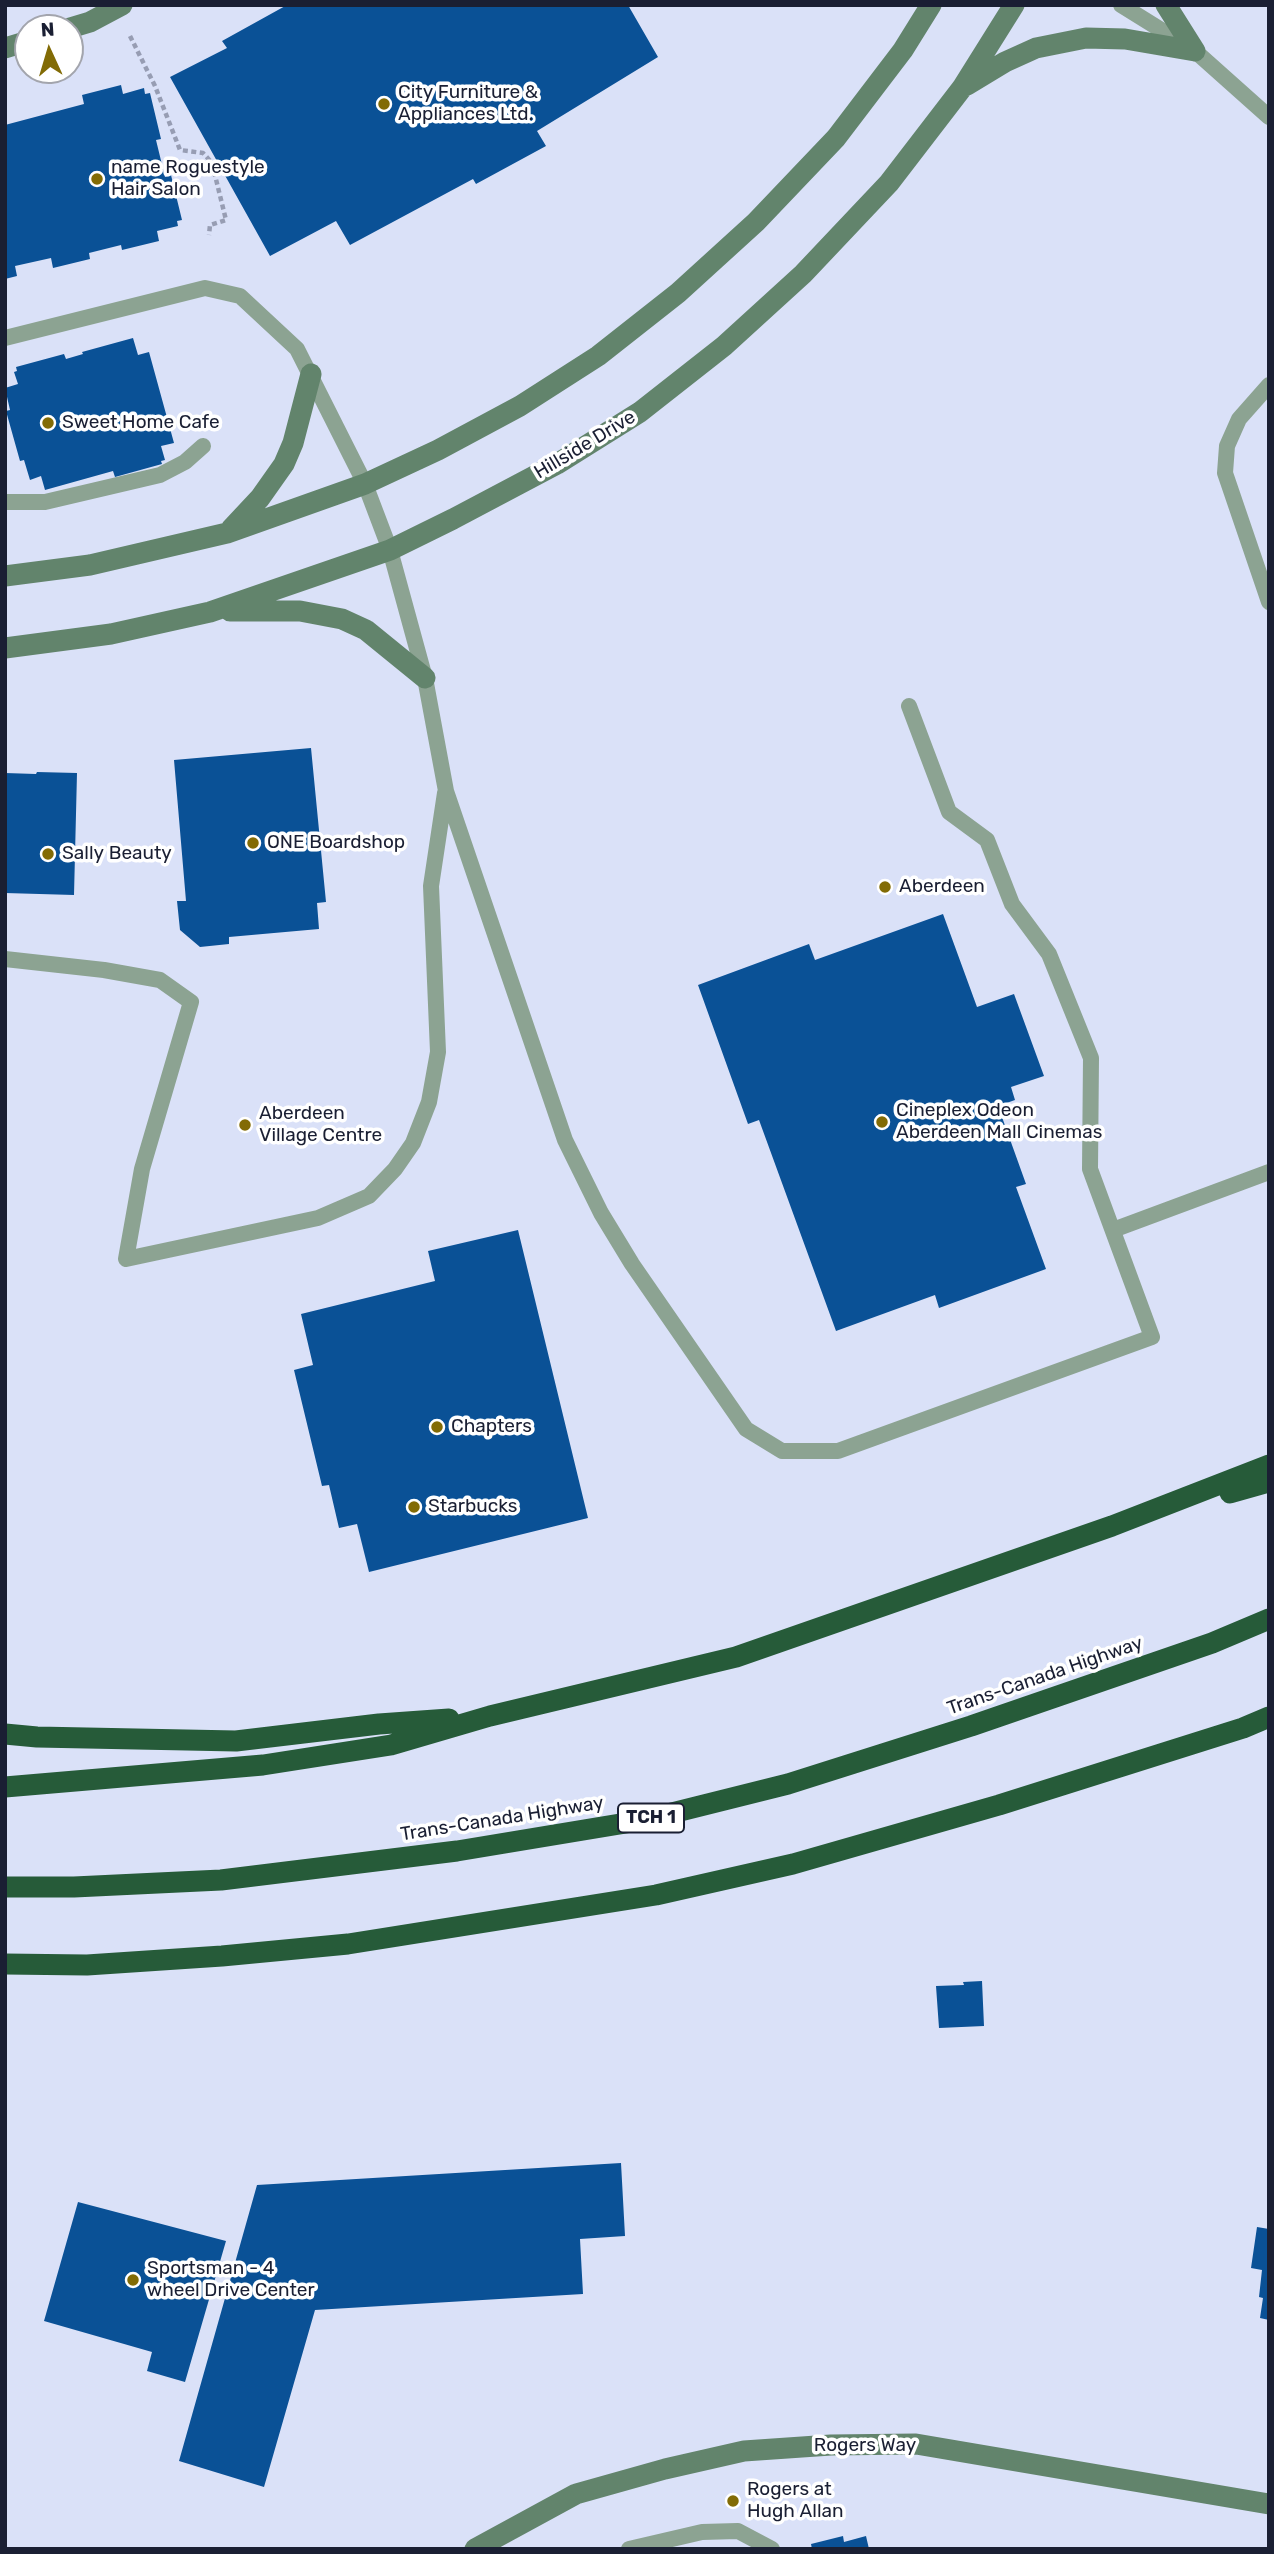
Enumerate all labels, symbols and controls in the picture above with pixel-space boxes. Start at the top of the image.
north arrow [14,14,84,84]
text: N [40,18,55,41]
place label: City Furniture & Appliances Ltd. [398,82,538,126]
marker: City Furniture & Appliances Ltd. [376,96,392,112]
place label: name Roguestyle Hair Salon [111,157,265,201]
marker: name Roguestyle Hair Salon [89,171,105,187]
street label: Hillside Drive [530,406,640,484]
place label: Sweet Home Cafe [62,412,220,434]
marker: Sweet Home Cafe [40,415,56,431]
place label: ONE Boardshop [267,832,405,854]
marker: ONE Boardshop [245,835,261,851]
place label: Sally Beauty [62,843,172,865]
marker: Sally Beauty [40,846,56,862]
place label: Aberdeen [899,876,985,898]
marker: Aberdeen [877,879,893,895]
place label: Cineplex Odeon Aberdeen Mall Cinemas [896,1100,1102,1144]
place label: Aberdeen Village Centre [259,1103,382,1147]
marker: Cineplex Odeon Aberdeen Mall Cinemas [874,1114,890,1130]
marker: Aberdeen Village Centre [237,1117,253,1133]
place label: Chapters [451,1416,532,1438]
marker: Chapters [429,1419,445,1435]
place label: Starbucks [428,1496,517,1518]
marker: Starbucks [406,1499,422,1515]
street label: Trans-Canada Highway [944,1632,1146,1720]
street label: Trans-Canada Highway [399,1792,605,1846]
road number: TCH 1 [618,1804,684,1832]
place label: Sportsman - 4 wheel Drive Center [147,2258,315,2302]
marker: Sportsman - 4 wheel Drive Center [125,2272,141,2288]
street label: Rogers Way [814,2435,916,2457]
place label: Rogers at Hugh Allan [747,2479,844,2523]
marker: Rogers at Hugh Allan [725,2493,741,2509]

